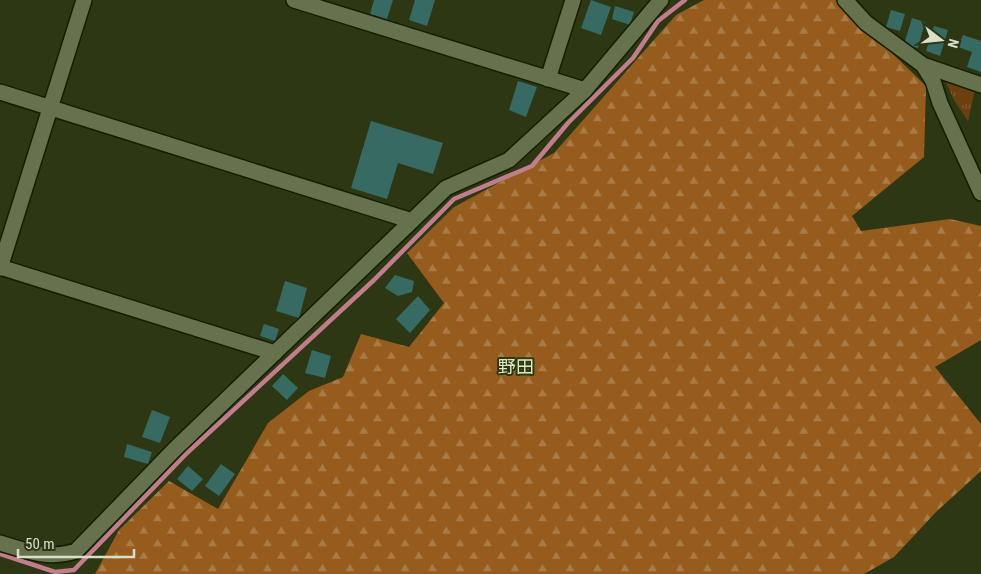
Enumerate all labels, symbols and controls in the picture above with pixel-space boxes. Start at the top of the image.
north arrow [916,15,966,65]
text: N [945,37,962,50]
district label: 野田 [498,356,534,377]
scale bar [18,526,134,558]
text: 50 m [25,535,55,553]

